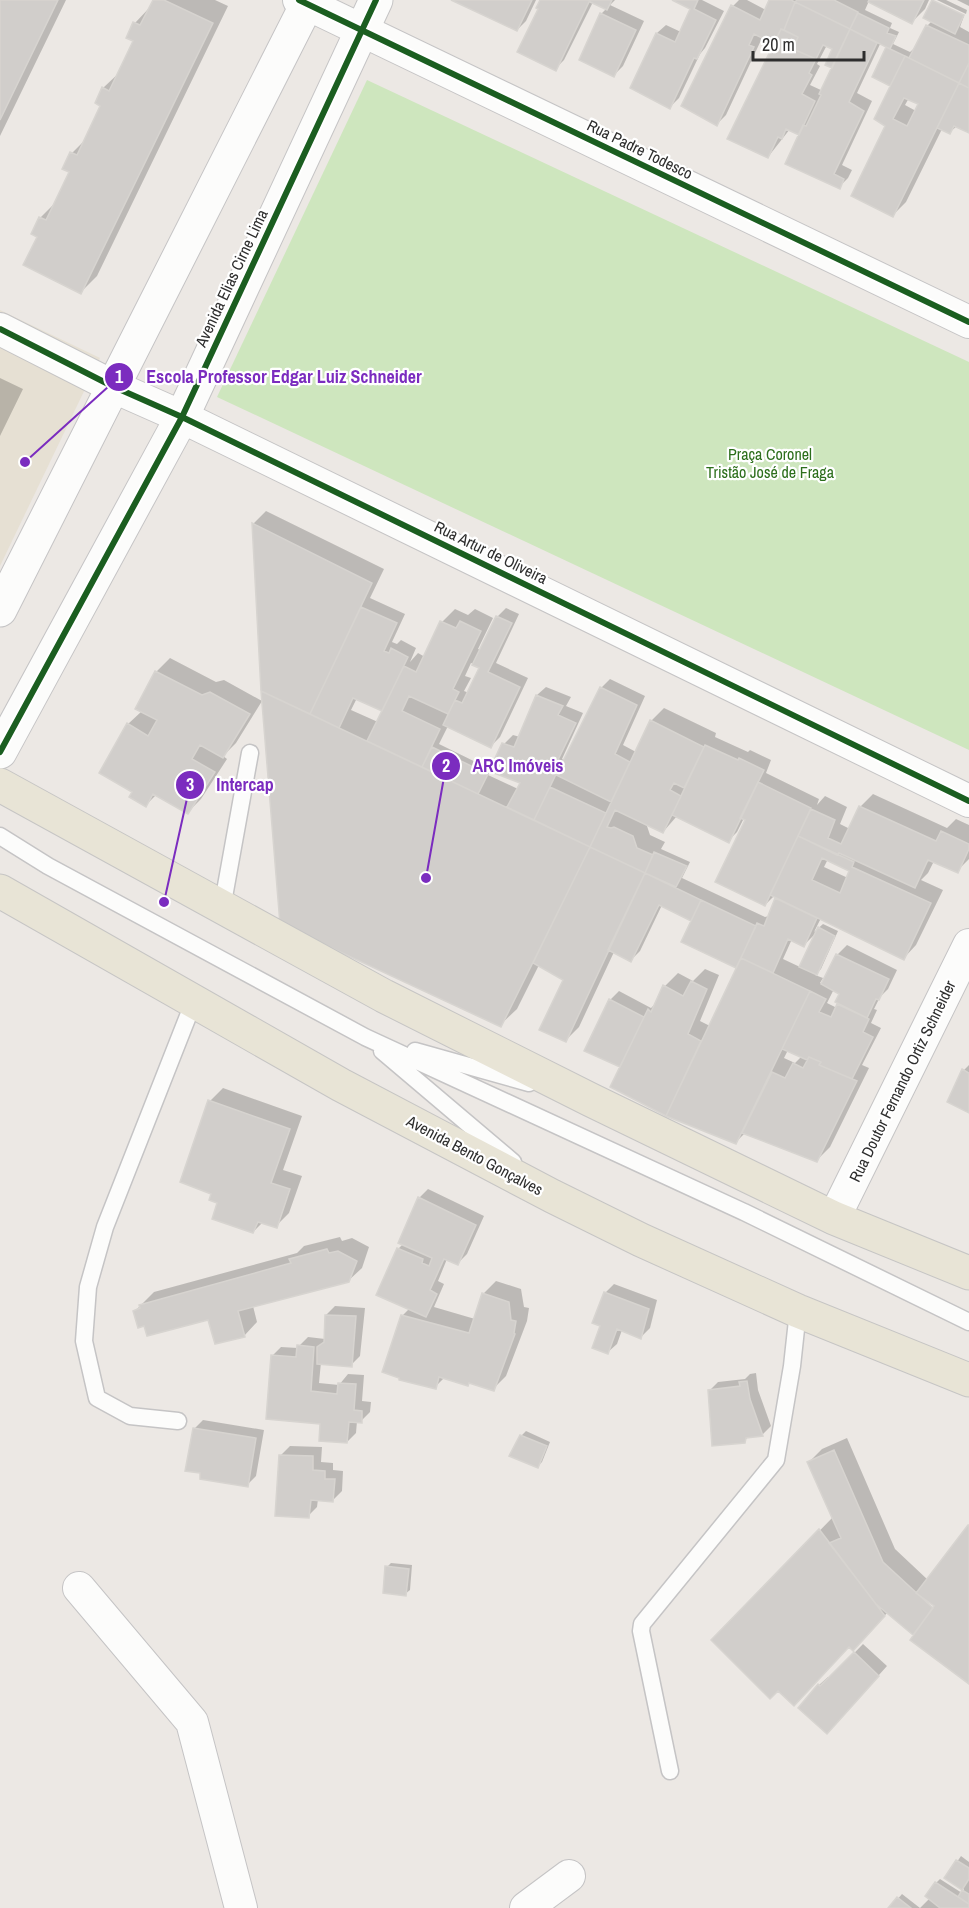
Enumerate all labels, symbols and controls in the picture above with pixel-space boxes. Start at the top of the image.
scale bar [753,24,864,62]
text: 20 m [762,32,795,57]
street label: Rua Padre Todesco [583,114,697,184]
street label: Avenida Elias Cirne Lima [189,205,273,351]
callout: Escola Professor Edgar Luiz Schneider [104,359,434,395]
text: 1 [115,364,124,389]
text: Escola Professor Edgar Luiz Schneider [146,364,422,389]
park label: Praça Coronel Tristão José de Fraga [706,443,835,483]
street label: Rua Artur de Oliveira [431,515,552,589]
callout: ARC Imóveis [431,748,576,784]
text: 2 [442,753,450,778]
text: ARC Imóveis [472,753,564,778]
callout: Intercap [175,767,286,803]
text: 3 [186,772,194,797]
text: Intercap [216,772,274,797]
street label: Rua Doutor Fernando Ortiz Schneider [843,976,961,1185]
street label: Avenida Bento Gonçalves [402,1109,547,1200]

